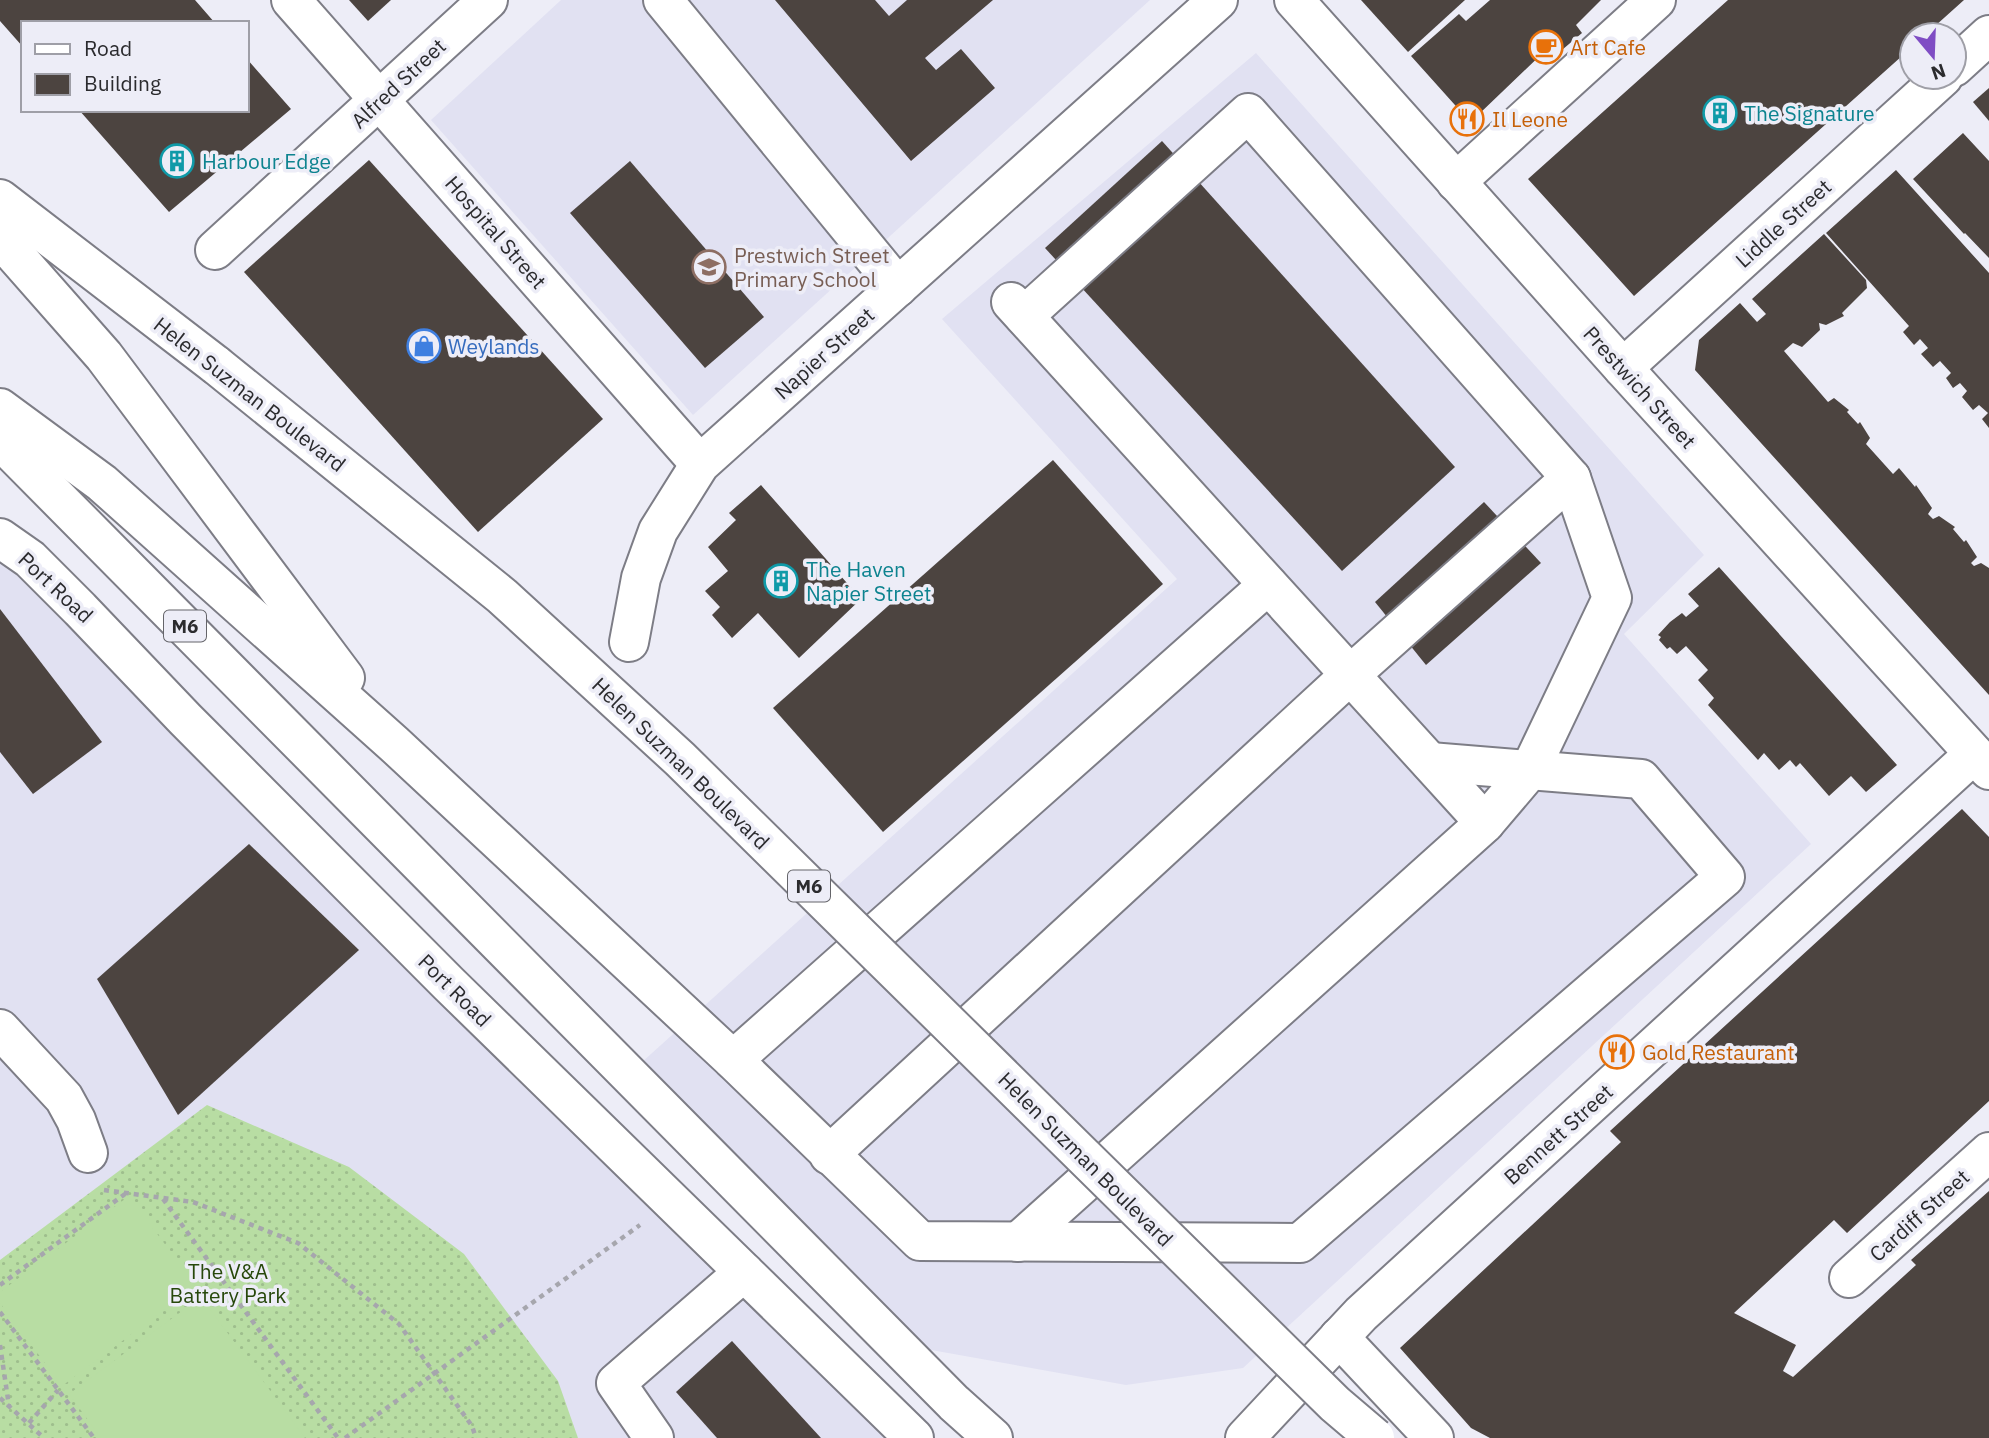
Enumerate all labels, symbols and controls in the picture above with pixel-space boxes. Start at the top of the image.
legend [21,21,248,112]
north arrow [1898,21,1968,91]
cafe icon: Art Cafe [1527,28,1565,66]
street label: Alfred Street [345,32,451,134]
place label: Art Cafe [1570,33,1646,61]
text: Road [84,34,132,62]
text: N [1928,58,1949,86]
text: Building [84,69,161,97]
building icon: The Signature [1701,94,1739,132]
place label: The Signature [1744,99,1875,127]
restaurant icon: Il Leone [1448,100,1486,138]
place label: Il Leone [1492,105,1568,133]
building icon: Harbour Edge [158,142,196,180]
place label: Harbour Edge [202,147,331,175]
street label: Hospital Street [439,170,553,294]
street label: Liddle Street [1729,172,1837,274]
place label: Prestwich Street Primary School [734,241,890,293]
school or university icon: Prestwich Street Primary School [690,248,728,286]
street label: Napier Street [768,301,880,405]
street label: Helen Suzman Boulevard [148,310,352,478]
street label: Prestwich Street [1578,320,1702,454]
shop icon: Weylands [405,327,443,365]
place label: Weylands [448,332,540,360]
street label: Port Road [13,545,99,629]
place label: The Haven Napier Street [806,555,931,607]
building icon: The Haven Napier Street [762,562,800,600]
road number: M6 [164,610,206,642]
street label: Helen Suzman Boulevard [586,671,776,855]
road number: M6 [788,870,830,902]
street label: Port Road [412,947,498,1033]
restaurant icon: Gold Restaurant [1598,1033,1636,1071]
place label: Gold Restaurant [1642,1038,1795,1066]
street label: Helen Suzman Boulevard [993,1066,1179,1252]
street label: Bennett Street [1497,1078,1619,1190]
street label: Cardiff Street [1863,1163,1975,1267]
park label: The V&A Battery Park [170,1257,286,1309]

